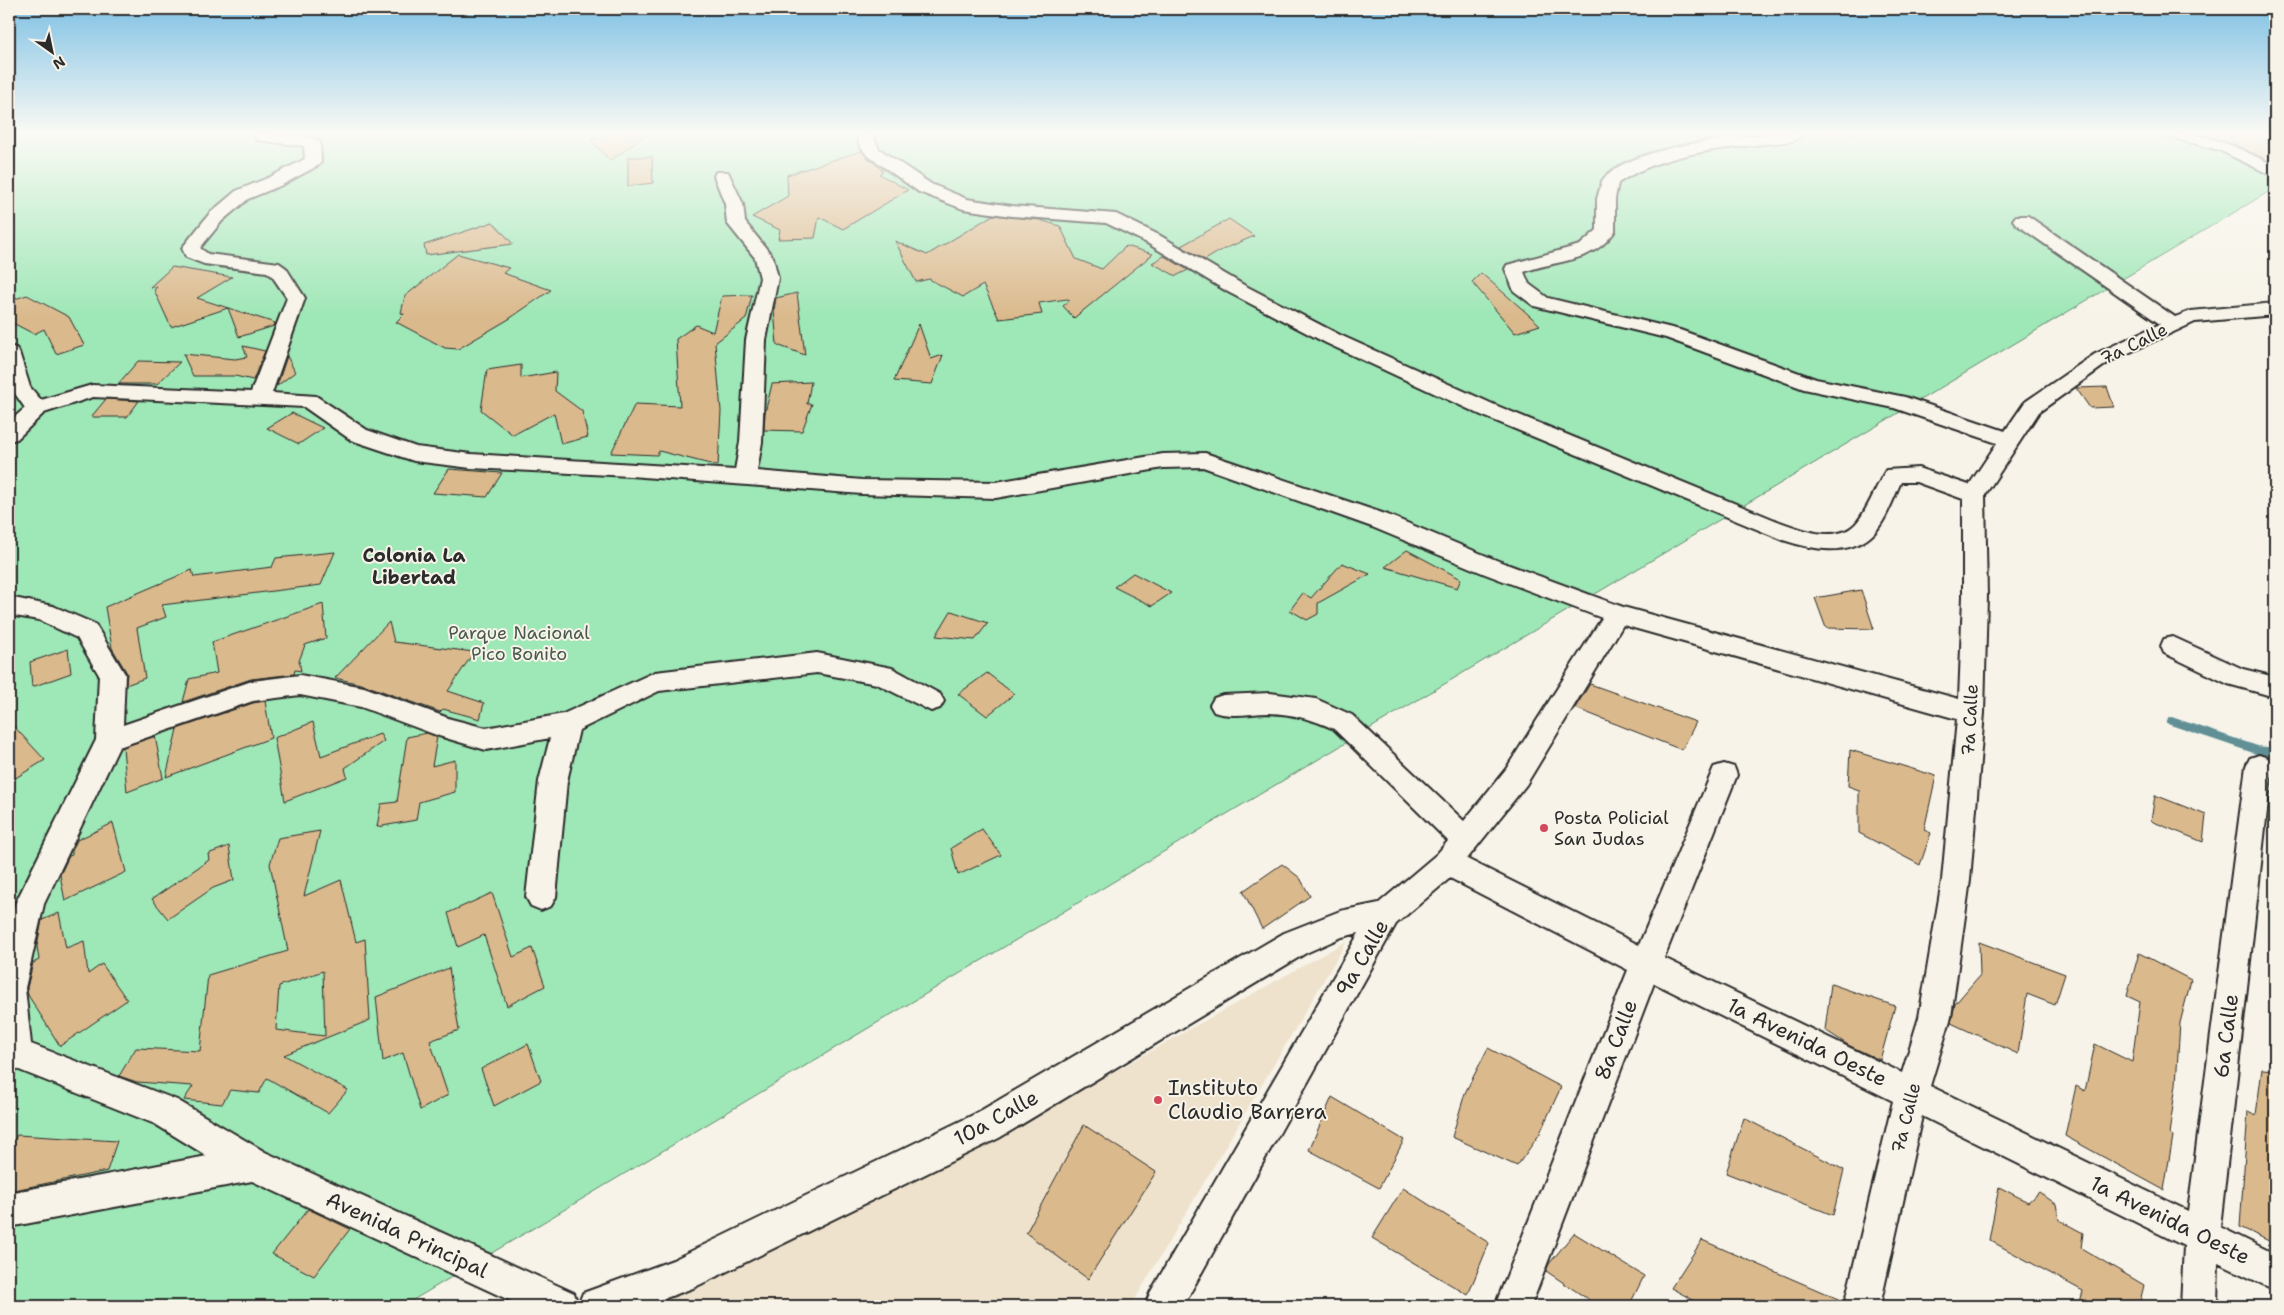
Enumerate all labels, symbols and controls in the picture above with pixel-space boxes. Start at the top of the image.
north arrow [28,28,78,78]
text: N [50,52,69,73]
street label: 7a Calle [2096,317,2172,371]
district label: Colonia La Libertad [362,543,466,590]
park label: Parque Nacional Pico Bonito [448,621,590,666]
street label: 7a Calle [1956,683,1984,757]
place label: Posta Policial San Judas [1554,806,1669,851]
marker: Posta Policial San Judas [1538,822,1550,834]
street label: 9a Calle [1329,914,1395,1002]
street label: 1a Avenida Oeste [1722,991,1892,1093]
street label: 6a Calle [2207,992,2245,1080]
street label: 8a Calle [1588,996,1644,1084]
place label: Instituto Claudio Barrera [1168,1074,1327,1126]
street label: 7a Calle [1886,1080,1926,1156]
street label: 10a Calle [949,1083,1043,1153]
marker: Instituto Claudio Barrera [1152,1094,1164,1106]
street label: 1a Avenida Oeste [2085,1169,2255,1271]
street label: Avenida Principal [321,1185,493,1285]

